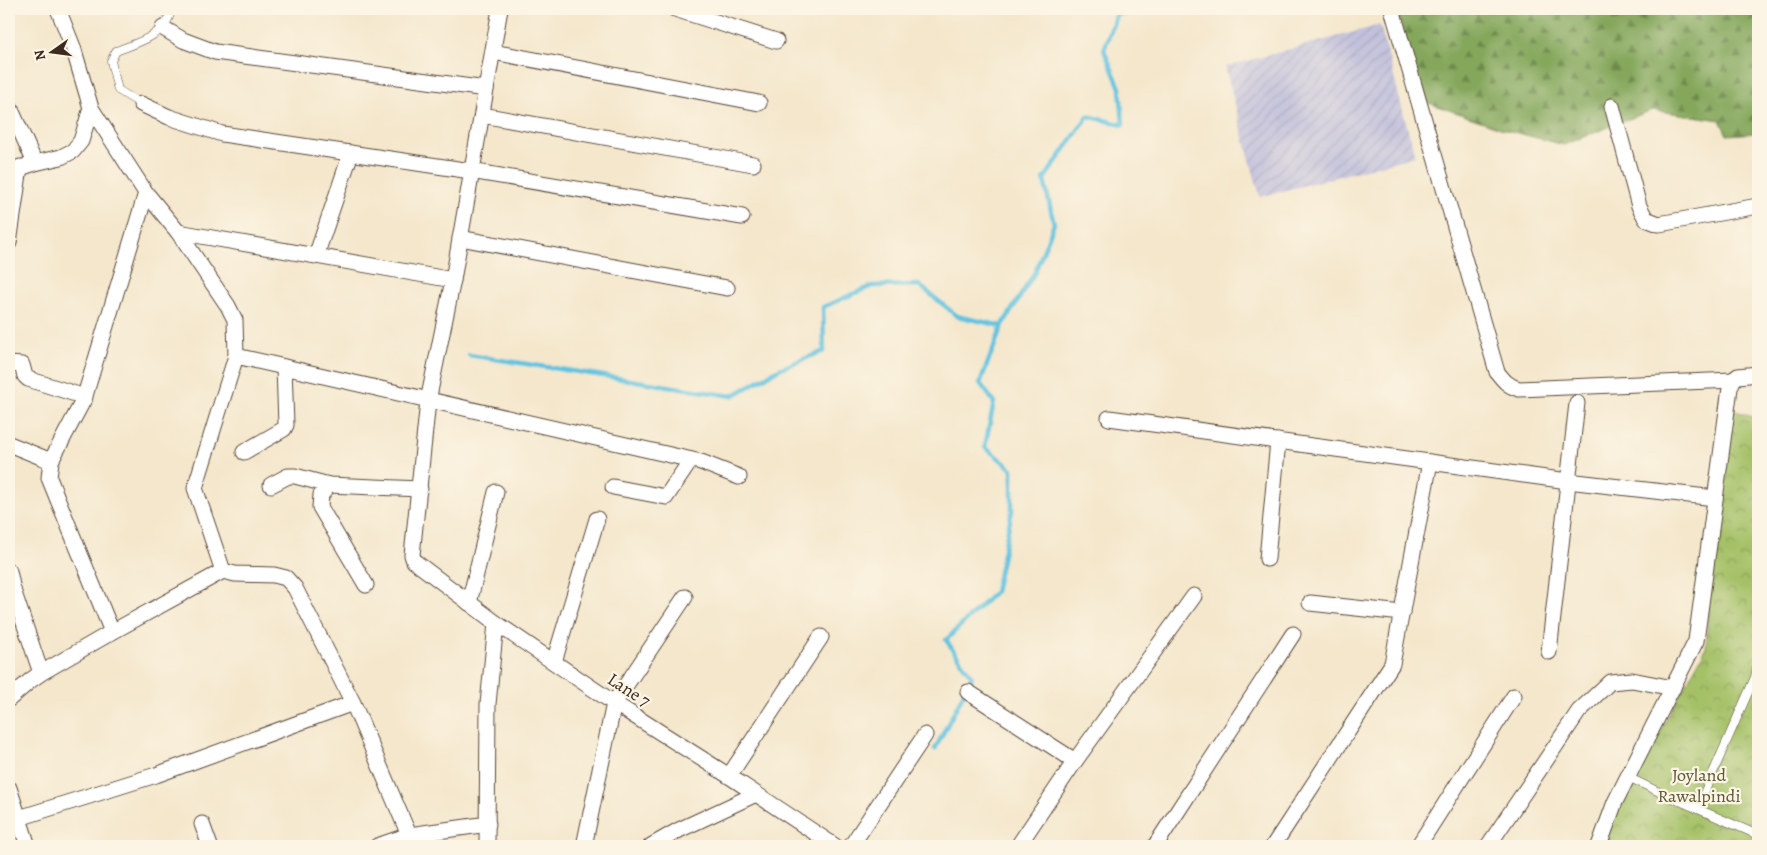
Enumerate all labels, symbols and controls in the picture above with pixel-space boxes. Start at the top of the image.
north arrow [28,28,78,78]
text: N [29,48,50,62]
street label: Lane 7 [603,667,655,713]
park label: Joyland Rawalpindi [1657,763,1741,808]

